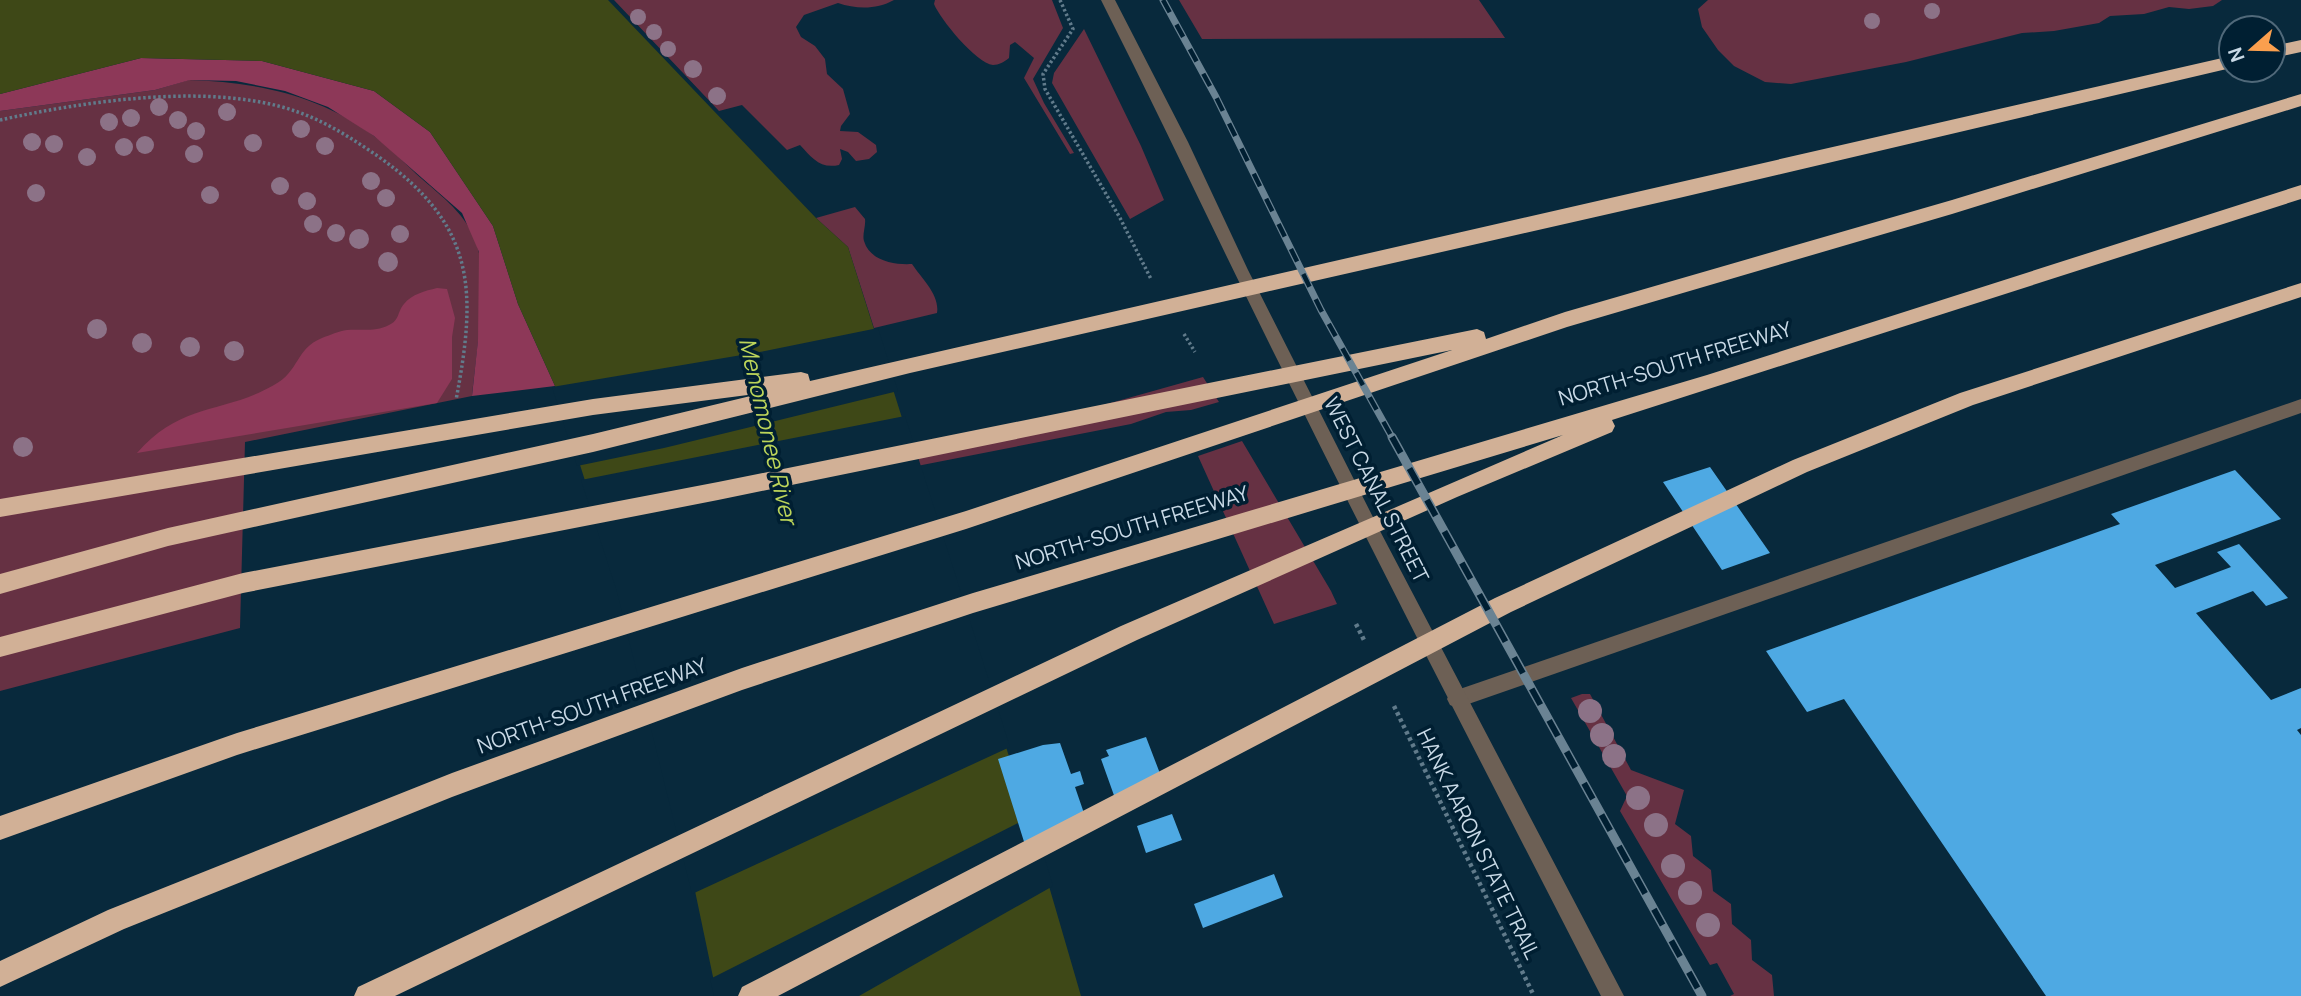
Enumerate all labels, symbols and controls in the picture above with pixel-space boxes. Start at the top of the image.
north arrow [2217,14,2287,84]
text: N [2221,44,2251,66]
street label: NORTH-SOUTH FREEWAY [1555,314,1795,412]
water label: Menomonee River [732,334,807,530]
street label: WEST CANAL STREET [1318,392,1436,588]
street label: NORTH-SOUTH FREEWAY [1012,478,1252,576]
street label: NORTH-SOUTH FREEWAY [473,650,711,760]
street label: HANK AARON STATE TRAIL [1411,724,1547,964]

